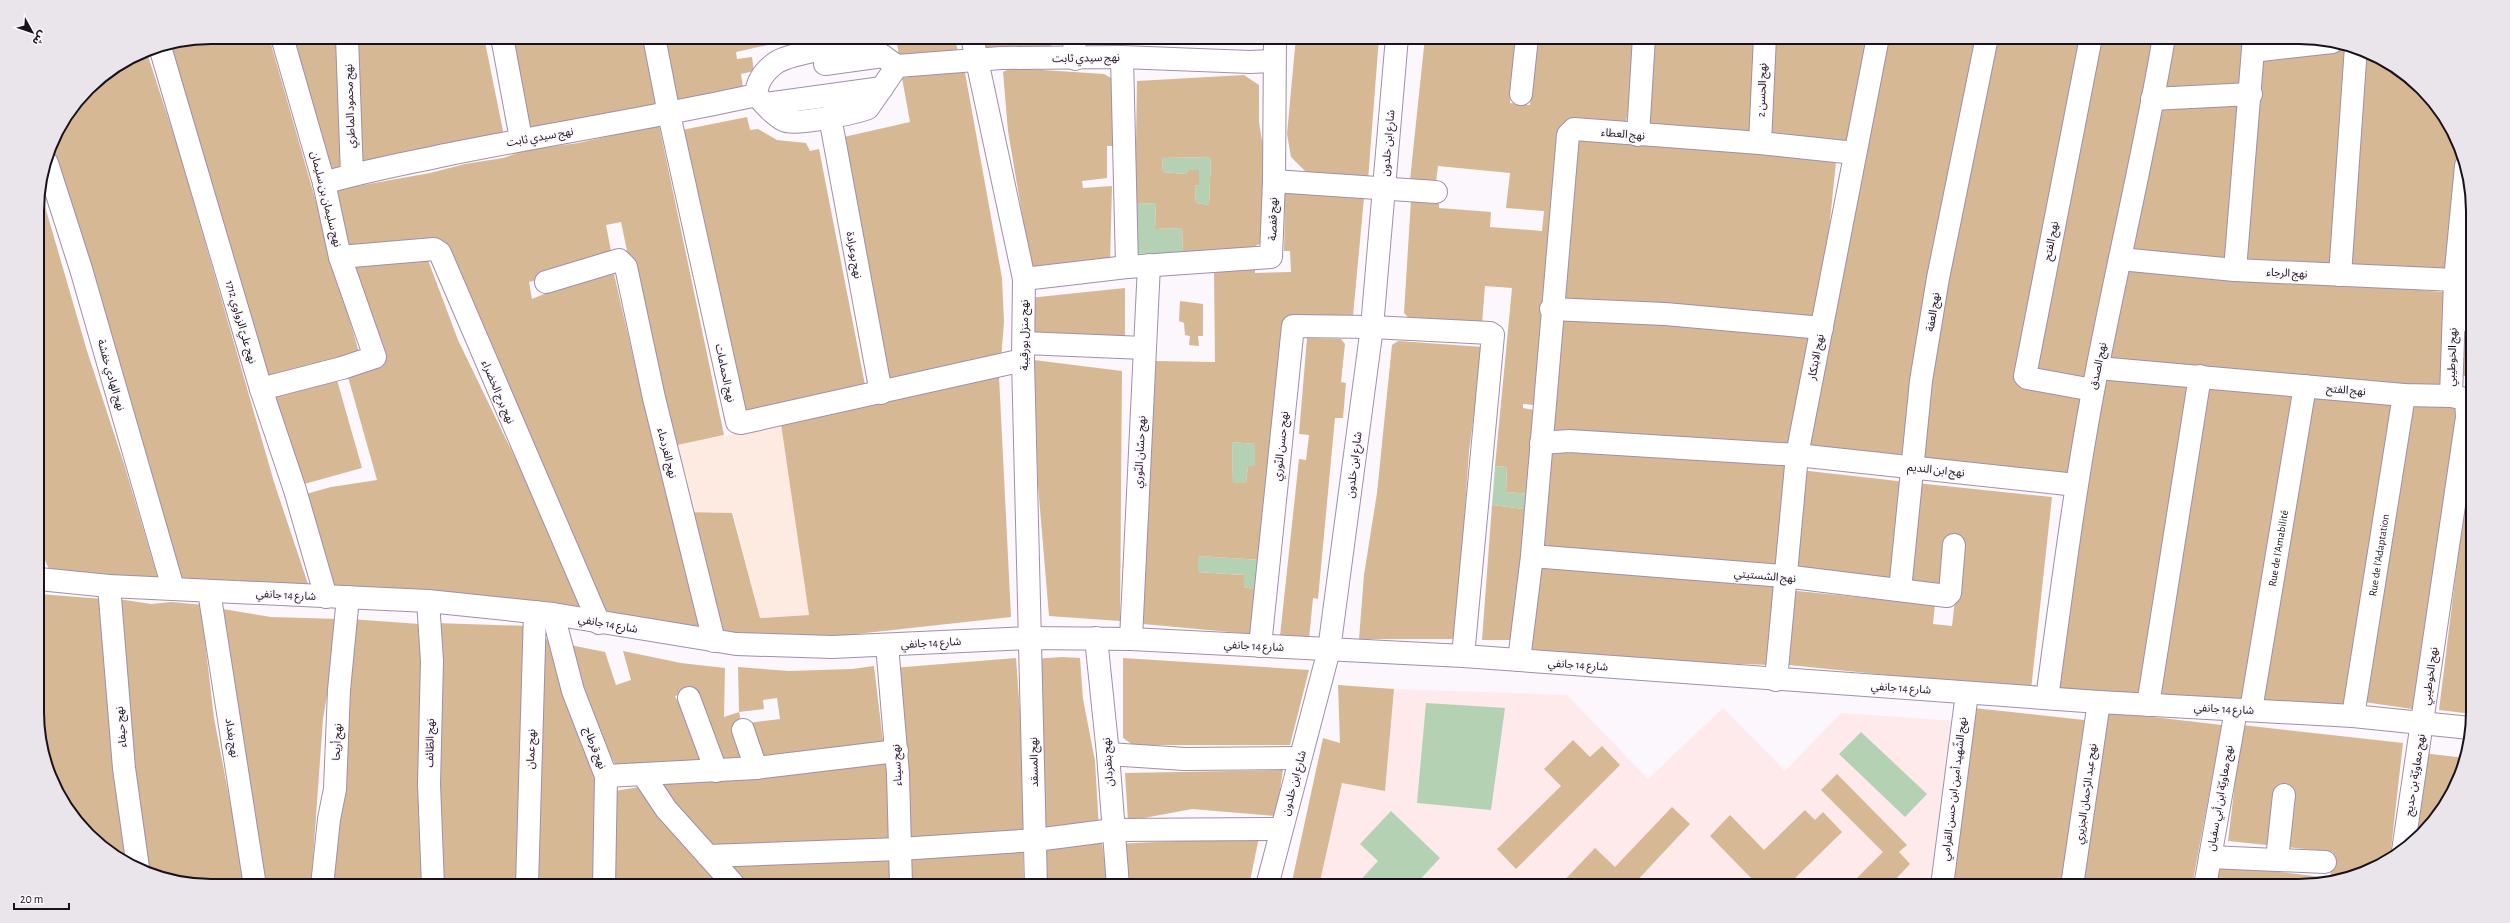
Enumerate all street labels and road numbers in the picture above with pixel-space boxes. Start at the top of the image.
street label: نهج سيدي ثابت [1052,52,1120,68]
street label: نهج الحسن 2 [1756,63,1770,117]
street label: نهج محمود الماطري [343,64,361,148]
street label: شارع ابن خلدون [1380,109,1398,177]
street label: نهج سيدي ثابت [506,126,575,152]
street label: نهج العطاء [1600,127,1646,143]
street label: نهج سليمان بن سليمان [307,150,343,249]
street label: نهج قفصة [1267,197,1281,241]
street label: نهج الفتح [2042,220,2062,262]
street label: نهج بوعرادة [842,231,864,280]
street label: نهج الرجاء [2266,266,2308,282]
street label: نهج عليّ الزواوي 1712 [220,279,258,366]
street label: نهج العفة [1924,292,1944,333]
street label: نهج منزل بورقيبة [1019,300,1032,370]
street label: نهج الخوطيبي [2445,327,2462,387]
street label: نهج الابتكار [1806,333,1828,382]
street label: نهج الهادي خفشة [92,338,126,413]
street label: نهج الصدق [2088,341,2110,391]
street label: نهج الحمامات [711,343,737,404]
street label: نهج برج الخضراء [478,359,516,426]
street label: نهج الفتح [2326,383,2366,399]
street label: نهج حسن النّوري [1272,411,1294,482]
street label: نهج حسّان النّوري [1132,415,1151,489]
street label: نهج الغردماء [653,427,679,480]
street label: شارع ابن خلدون [1344,431,1366,499]
street label: نهج ابن النديم [1907,462,1965,481]
street label: Rue de l'Amabilité [2266,509,2290,587]
street label: Rue de l'Adaptation [2367,513,2391,597]
street label: نهج الشستيتي [1733,568,1796,588]
street label: شارع 14 جانفي [255,588,317,606]
street label: شارع 14 جانفي [577,613,639,638]
street label: شارع 14 جانفي [901,636,962,654]
street label: شارع 14 جانفي [1223,639,1285,657]
street label: نهج الخوطيبي [2420,646,2443,706]
street label: شارع 14 جانفي [1547,657,1609,676]
street label: شارع 14 جانفي [1870,680,1932,699]
street label: شارع 14 جانفي [2193,702,2255,720]
street label: نهج حيفاء [114,706,130,748]
street label: نهج الشّهيد أمين ابن حسن القرامي [1938,716,1972,862]
street label: نهج بغداد [221,717,241,759]
street label: نهج الطّائف [424,718,438,768]
street label: نهج أريحا [329,723,345,761]
street label: نهج قرطاج [580,725,608,771]
street label: نهج عمان [525,729,539,769]
street label: نهج معاويّة بن حديج [2403,733,2429,817]
street label: نهج المسقد [1028,737,1042,787]
street label: نهج بنقردان [1101,737,1117,787]
street label: نهج عبد الرّحمان الجزيري [2073,743,2102,846]
street label: نهج سيناء [890,744,906,786]
street label: نهج معاويّة ابن أبي سفيان [2204,744,2238,852]
street label: شارع ابن خلدون [1280,749,1310,817]

